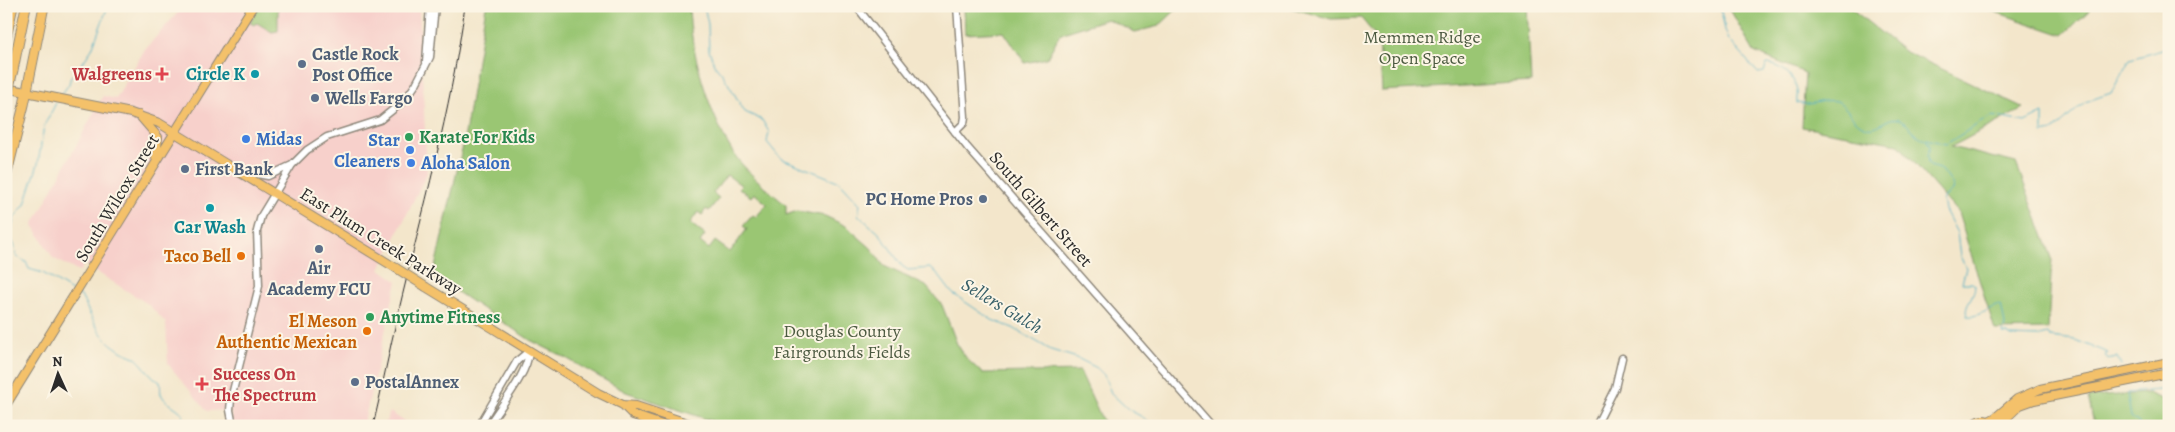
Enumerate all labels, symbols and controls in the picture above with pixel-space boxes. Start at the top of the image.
park label: Memmen Ridge Open Space [1363,25,1481,70]
place label: Castle Rock Post Office [312,42,399,87]
marker: Castle Rock Post Office [296,58,308,70]
place label: Walgreens [71,62,152,86]
place label: Circle K [186,62,245,86]
marker: Walgreens [156,68,168,80]
marker: Circle K [249,68,261,80]
place label: Wells Fargo [324,86,413,110]
marker: Wells Fargo [309,92,321,104]
place label: Karate For Kids [419,125,535,149]
place label: Midas [256,127,302,151]
place label: Star Cleaners [334,128,401,173]
street label: South Wilcox Street [69,130,165,266]
marker: Karate For Kids [403,131,415,143]
marker: Midas [240,133,252,145]
marker: Star Cleaners [404,144,416,156]
street label: South Gilbert Street [984,146,1098,272]
place label: Aloha Salon [420,151,510,175]
place label: First Bank [195,157,273,181]
marker: Aloha Salon [405,157,417,169]
marker: First Bank [179,163,191,175]
street label: East Plum Creek Parkway [296,181,467,301]
place label: PC Home Pros [865,187,973,211]
marker: PC Home Pros [977,193,989,205]
marker: Car Wash [204,202,216,214]
place label: Car Wash [174,215,246,239]
marker: Air Academy FCU [313,243,325,255]
place label: Taco Bell [164,244,231,268]
marker: Taco Bell [235,250,247,262]
place label: Air Academy FCU [266,256,371,301]
water label: Sellers Gulch [957,272,1047,340]
place label: Anytime Fitness [379,305,500,329]
place label: El Meson Authentic Mexican [215,309,357,354]
marker: Anytime Fitness [364,311,376,323]
park label: Douglas County Fairgrounds Fields [774,319,910,364]
marker: El Meson Authentic Mexican [361,325,373,337]
north arrow [32,350,82,400]
text: N [52,352,63,371]
place label: Success On The Spectrum [213,362,317,407]
place label: PostalAnnex [365,370,459,394]
marker: PostalAnnex [349,376,361,388]
marker: Success On The Spectrum [195,377,209,391]

